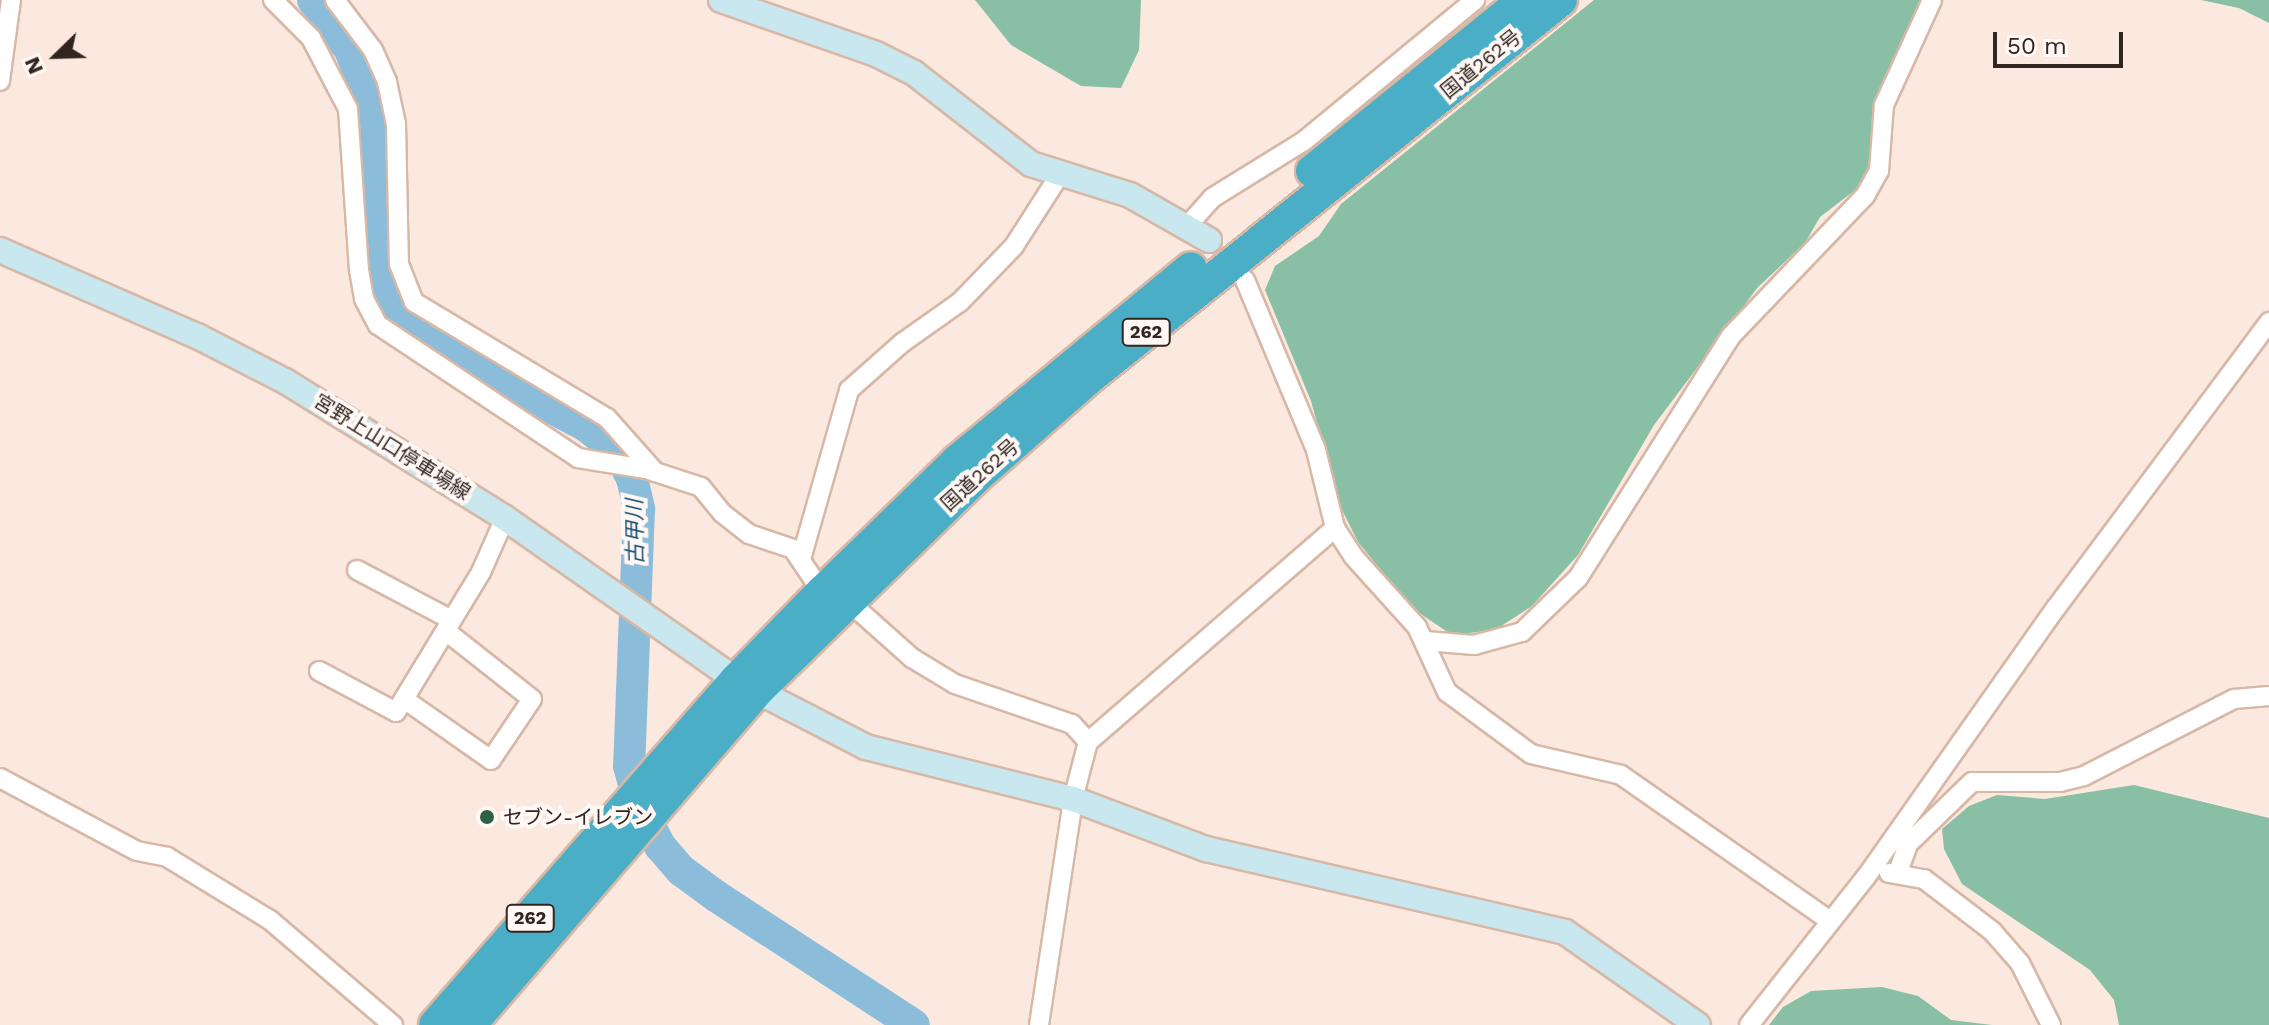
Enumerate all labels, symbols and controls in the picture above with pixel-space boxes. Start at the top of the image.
north arrow [16,16,96,96]
scale bar [1997,16,2127,66]
street label: 国道262号 [1436,25,1526,103]
text: 50 m [2007,32,2067,60]
text: N [19,53,48,78]
road number: 262 [1120,318,1172,346]
street label: 宮野上山口停車場線 [309,389,475,505]
street label: 国道262号 [936,434,1024,516]
water label: 古甲川 [621,499,649,565]
place label: セブン-イレブン [503,805,653,829]
marker: セブン-イレブン [478,808,496,826]
road number: 262 [504,904,556,932]

